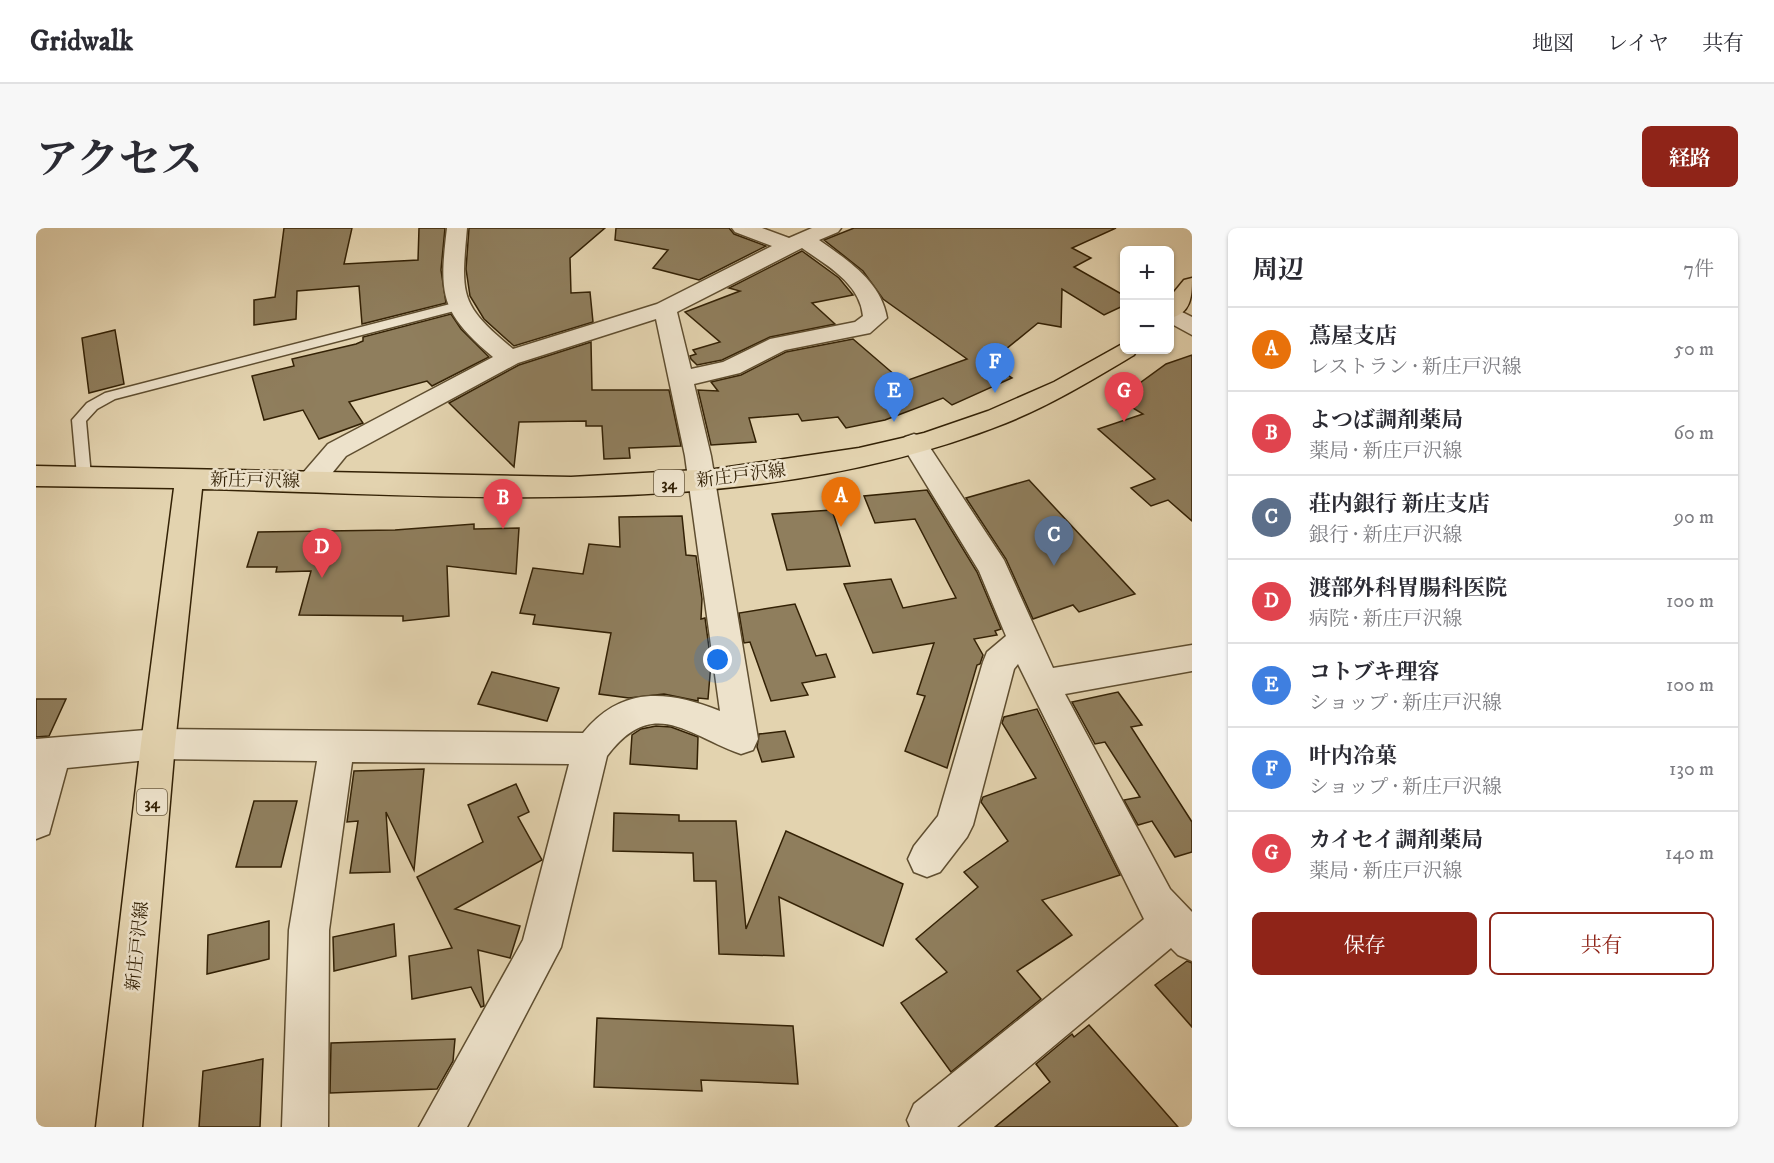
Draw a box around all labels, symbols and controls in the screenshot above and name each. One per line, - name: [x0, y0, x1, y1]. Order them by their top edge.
- text: Gridwalk: [30, 24, 133, 59]
- text: 地図: [1532, 31, 1574, 57]
- text: レイヤ: [1607, 31, 1669, 57]
- text: 共有: [1702, 31, 1744, 57]
- button: 経路: [1642, 126, 1738, 187]
- text: アクセス: [36, 135, 203, 187]
- map controls: [1120, 246, 1174, 354]
- button: +: [1120, 246, 1174, 300]
- text: 周辺: [1252, 254, 1304, 287]
- text: 7件: [1683, 257, 1714, 282]
- button: −: [1120, 300, 1174, 354]
- text: 蔦屋支店: [1309, 323, 1397, 350]
- text: A: [1265, 337, 1278, 362]
- text: 50 m: [1674, 337, 1714, 362]
- pin: F: [976, 344, 1014, 393]
- text: レストラン · 新庄戸沢線: [1309, 355, 1522, 380]
- pin: E: [874, 372, 914, 422]
- pin: G: [1104, 372, 1144, 422]
- text: よつば調剤薬局: [1309, 407, 1463, 434]
- text: B: [1265, 421, 1278, 446]
- text: 60 m: [1674, 421, 1714, 446]
- text: 薬局 · 新庄戸沢線: [1309, 439, 1462, 464]
- street label: 新庄戸沢線: [695, 460, 787, 492]
- street label: 新庄戸沢線: [210, 469, 300, 493]
- road number: 34: [654, 470, 684, 496]
- pin: A: [822, 478, 860, 527]
- pin: B: [484, 480, 522, 529]
- text: 荘内銀行 新庄支店: [1309, 491, 1490, 518]
- text: C: [1265, 505, 1278, 530]
- text: 90 m: [1674, 505, 1714, 530]
- pin: C: [1034, 516, 1074, 566]
- text: 銀行 · 新庄戸沢線: [1309, 523, 1462, 548]
- pin: D: [302, 528, 342, 578]
- text: 渡部外科胃腸科医院: [1309, 575, 1507, 602]
- text: D: [1264, 589, 1279, 614]
- text: 100 m: [1666, 589, 1714, 614]
- text: 病院 · 新庄戸沢線: [1309, 607, 1462, 632]
- your location: [703, 645, 732, 674]
- text: コトブキ理容: [1309, 659, 1439, 686]
- text: E: [1264, 673, 1279, 698]
- text: 100 m: [1666, 673, 1714, 698]
- text: ショップ · 新庄戸沢線: [1309, 691, 1502, 716]
- text: 叶内冷菓: [1309, 743, 1397, 770]
- text: F: [1265, 757, 1278, 782]
- text: 130 m: [1669, 757, 1714, 782]
- text: ショップ · 新庄戸沢線: [1309, 775, 1502, 800]
- road number: 34: [137, 789, 167, 815]
- text: カイセイ調剤薬局: [1309, 827, 1483, 854]
- text: G: [1265, 841, 1278, 866]
- text: 140 m: [1665, 841, 1714, 866]
- text: 薬局 · 新庄戸沢線: [1309, 859, 1462, 884]
- street label: 新庄戸沢線: [122, 900, 154, 992]
- button: 保存: [1252, 912, 1477, 975]
- button: 共有: [1489, 912, 1714, 975]

